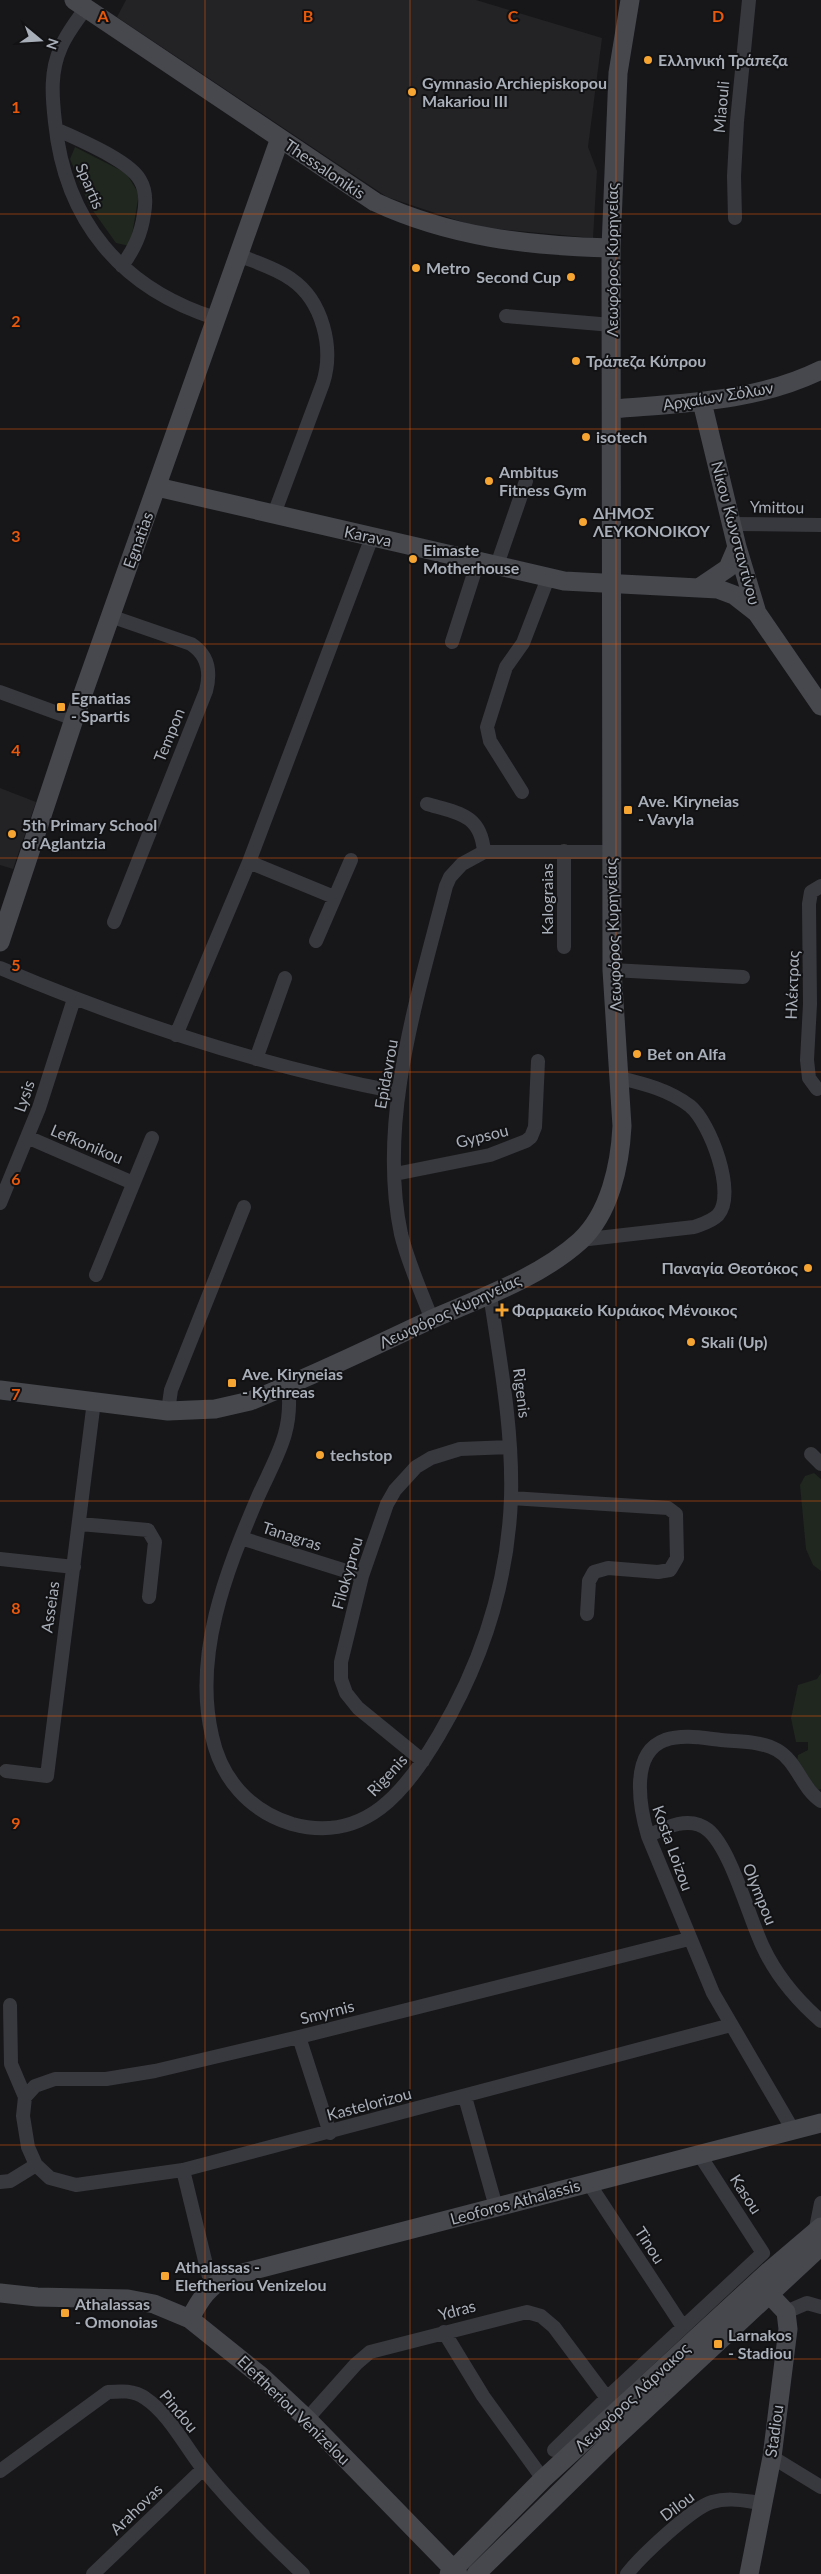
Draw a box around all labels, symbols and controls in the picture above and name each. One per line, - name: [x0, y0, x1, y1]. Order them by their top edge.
- text: A: [96, 6, 109, 25]
- text: B: [303, 6, 313, 25]
- text: C: [508, 6, 519, 25]
- text: D: [712, 6, 724, 25]
- north arrow: [15, 15, 65, 65]
- text: N: [43, 36, 63, 52]
- place label: Ελληνική Τράπεζα: [658, 50, 788, 69]
- marker: Ελληνική Τράπεζα: [642, 54, 654, 66]
- place label: Gymnasio Archiepiskopou Makariou III: [422, 73, 607, 110]
- street label: Miaouli: [709, 80, 732, 134]
- marker: Gymnasio Archiepiskopou Makariou III: [406, 86, 418, 98]
- text: 1: [11, 97, 21, 116]
- street label: Thessalonikis: [281, 135, 369, 203]
- street label: Spartis: [72, 160, 109, 212]
- street label: Λεωφόρος Κυρηνείας: [602, 182, 621, 337]
- place label: Metro: [426, 258, 470, 277]
- marker: Metro: [410, 262, 422, 274]
- place label: Second Cup: [476, 267, 561, 286]
- marker: Second Cup: [565, 271, 577, 283]
- text: 2: [11, 311, 21, 330]
- place label: Τράπεζα Κύπρου: [586, 351, 706, 370]
- marker: Τράπεζα Κύπρου: [570, 355, 582, 367]
- street label: Αρχαίων Σόλων: [661, 377, 775, 414]
- place label: isotech: [596, 427, 647, 446]
- marker: isotech: [580, 431, 592, 443]
- street label: Νίκου Κωνσταντίνου: [708, 459, 765, 607]
- place label: Ambitus Fitness Gym: [498, 462, 587, 499]
- marker: Ambitus Fitness Gym: [483, 475, 495, 487]
- street label: Ymittou: [750, 497, 804, 516]
- place label: ΔΗΜΟΣ ΛΕΥΚΟΝΟΙΚΟΥ: [592, 503, 711, 540]
- street label: Egnatias: [119, 509, 157, 571]
- marker: ΔΗΜΟΣ ΛΕΥΚΟΝΟΙΚΟΥ: [577, 516, 589, 528]
- street label: Karava: [343, 521, 394, 550]
- text: 3: [11, 526, 21, 545]
- place label: Eimaste Motherhouse: [423, 540, 520, 577]
- marker: Eimaste Motherhouse: [407, 553, 419, 565]
- place label: Egnatias - Spartis: [71, 688, 131, 725]
- marker: Egnatias - Spartis: [55, 701, 67, 713]
- street label: Tempon: [149, 705, 188, 764]
- text: 4: [11, 740, 21, 759]
- place label: Ave. Kiryneias - Vavyla: [637, 791, 739, 828]
- marker: Ave. Kiryneias - Vavyla: [622, 804, 634, 816]
- place label: 5th Primary School of Aglantzia: [22, 815, 157, 852]
- marker: 5th Primary School of Aglantzia: [6, 828, 18, 840]
- street label: Λεωφόρος Κυρηνείας: [600, 857, 625, 1012]
- street label: Kalograias: [537, 863, 556, 935]
- street label: Ηλέκτρας: [781, 950, 802, 1020]
- text: 5: [11, 955, 21, 974]
- street label: Epidavrou: [370, 1038, 401, 1110]
- place label: Bet on Alfa: [647, 1044, 726, 1063]
- marker: Bet on Alfa: [631, 1048, 643, 1060]
- street label: Lysis: [9, 1077, 38, 1114]
- street label: Lefkonikou: [48, 1120, 126, 1167]
- street label: Gypsou: [454, 1120, 510, 1151]
- text: 6: [11, 1169, 21, 1188]
- place label: Παναγία Θεοτόκος: [661, 1258, 798, 1277]
- marker: Παναγία Θεοτόκος: [802, 1262, 814, 1274]
- street label: Λεωφόρος Κυρηνείας: [376, 1269, 524, 1352]
- place label: Φαρμακείο Κυριάκος Μένοικος: [512, 1300, 738, 1319]
- marker: Φαρμακείο Κυριάκος Μένοικος: [496, 1304, 508, 1316]
- place label: Skali (Up): [701, 1332, 767, 1351]
- marker: Skali (Up): [685, 1336, 697, 1348]
- place label: Ave. Kiryneias - Kythreas: [241, 1364, 343, 1401]
- street label: Rigenis: [510, 1367, 535, 1419]
- marker: Ave. Kiryneias - Kythreas: [226, 1377, 238, 1389]
- text: 7: [11, 1384, 21, 1403]
- place label: techstop: [330, 1445, 392, 1464]
- marker: techstop: [314, 1449, 326, 1461]
- street label: Tanagras: [260, 1517, 324, 1554]
- street label: Filokyprou: [327, 1534, 366, 1611]
- street label: Asseias: [36, 1580, 63, 1634]
- text: 8: [11, 1598, 21, 1617]
- street label: Rigenis: [363, 1750, 411, 1799]
- street label: Kosta Loizou: [649, 1803, 698, 1893]
- text: 9: [11, 1813, 21, 1832]
- street label: Olympou: [740, 1860, 781, 1927]
- street label: Smyrnis: [298, 1996, 356, 2027]
- street label: Kastelorizou: [324, 2083, 413, 2124]
- street label: Kasou: [727, 2170, 766, 2217]
- street label: Leoforos Athalassis: [448, 2175, 582, 2228]
- street label: Tinou: [632, 2223, 669, 2267]
- place label: Athalassas - Eleftheriou Venizelou: [174, 2257, 326, 2294]
- marker: Athalassas - Eleftheriou Venizelou: [159, 2270, 171, 2282]
- place label: Athalassas - Omonoias: [74, 2294, 158, 2331]
- street label: Ydras: [436, 2295, 478, 2324]
- marker: Athalassas - Omonoias: [59, 2307, 71, 2319]
- place label: Larnakos - Stadiou: [728, 2325, 792, 2362]
- street label: Λεωφόρος Λάρνακος: [570, 2338, 694, 2455]
- marker: Larnakos - Stadiou: [712, 2338, 724, 2350]
- street label: Eleftheriou Venizelou: [234, 2351, 355, 2468]
- street label: Pindou: [156, 2386, 202, 2436]
- street label: Stadiou: [760, 2403, 787, 2458]
- street label: Arahovas: [106, 2479, 166, 2538]
- street label: Dilou: [656, 2487, 697, 2525]

